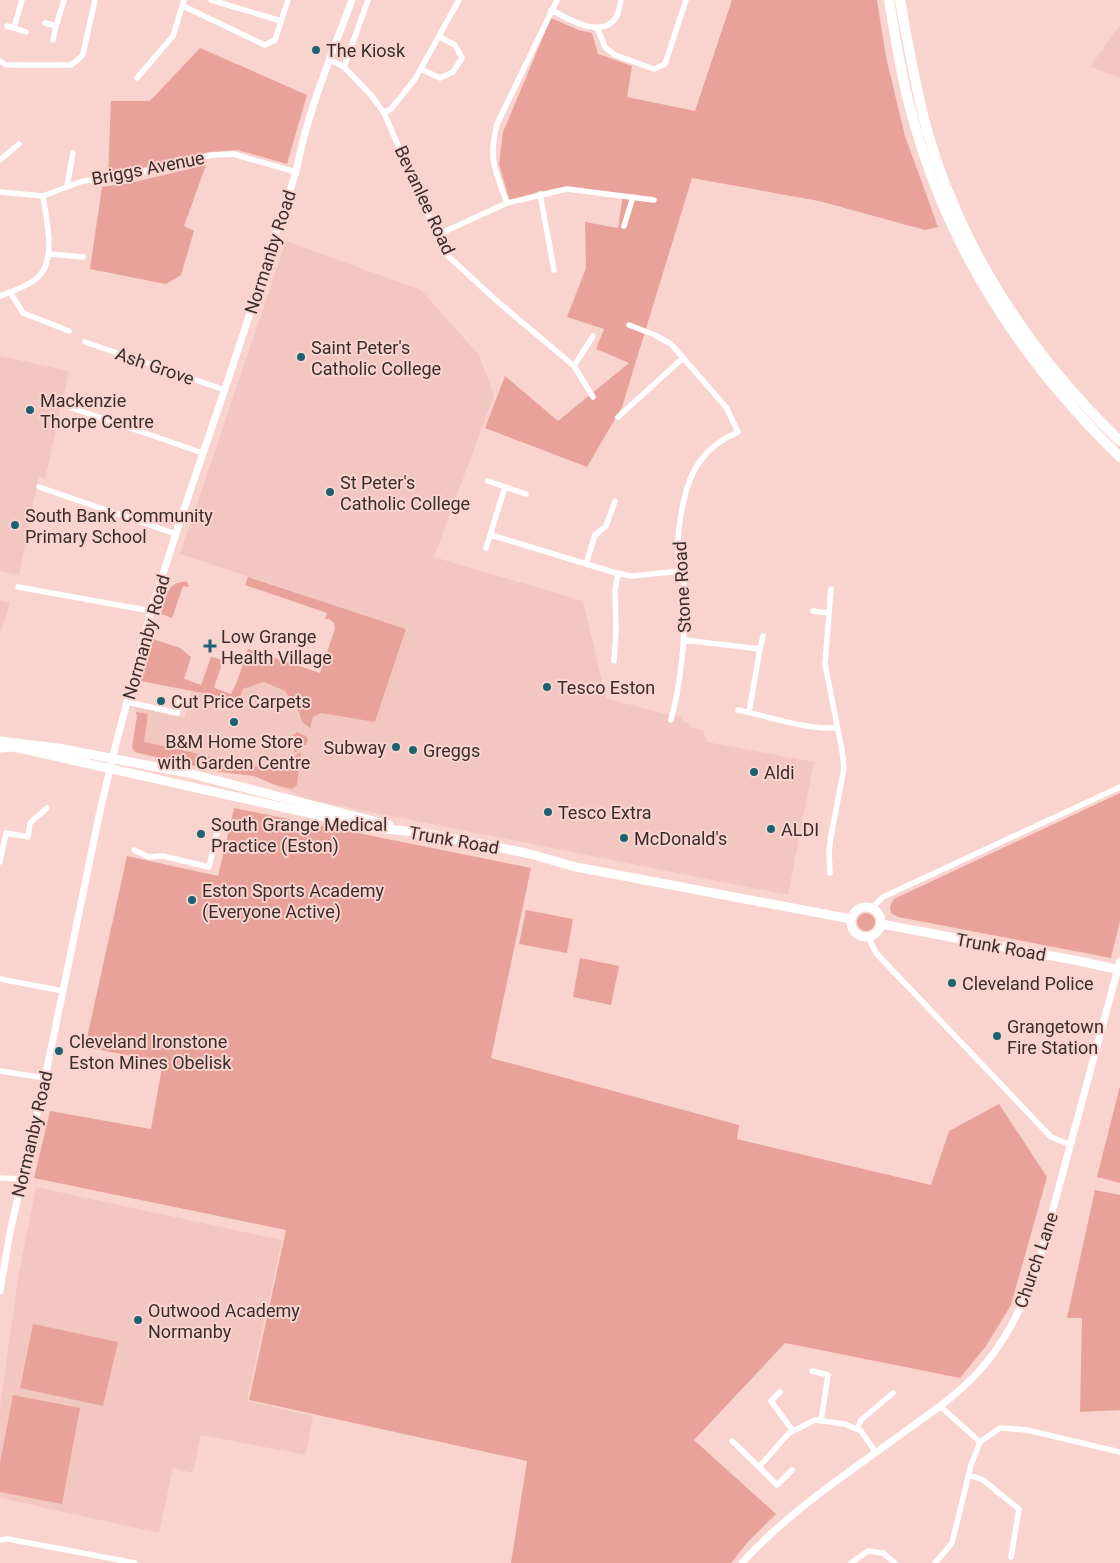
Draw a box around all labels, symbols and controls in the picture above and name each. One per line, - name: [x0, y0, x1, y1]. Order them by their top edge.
- place label: The Kiosk: [326, 40, 406, 61]
- marker: The Kiosk: [310, 44, 322, 56]
- street label: Bevanlee Road: [391, 142, 459, 258]
- street label: Briggs Avenue: [90, 147, 206, 189]
- street label: Normanby Road: [240, 187, 300, 317]
- place label: Saint Peter's Catholic College: [311, 337, 441, 379]
- street label: Ash Grove: [113, 343, 197, 389]
- marker: Saint Peter's Catholic College: [295, 351, 307, 363]
- place label: Mackenzie Thorpe Centre: [40, 390, 154, 432]
- marker: Mackenzie Thorpe Centre: [24, 404, 36, 416]
- place label: St Peter's Catholic College: [340, 472, 470, 514]
- marker: St Peter's Catholic College: [324, 486, 336, 498]
- place label: South Bank Community Primary School: [25, 505, 213, 547]
- marker: South Bank Community Primary School: [9, 519, 21, 531]
- street label: Stone Road: [669, 541, 695, 633]
- street label: Normanby Road: [118, 572, 174, 702]
- place label: Low Grange Health Village: [221, 626, 332, 668]
- marker: Low Grange Health Village: [203, 639, 217, 653]
- place label: Tesco Eston: [557, 677, 655, 698]
- marker: Tesco Eston: [541, 681, 553, 693]
- place label: Cut Price Carpets: [171, 691, 311, 712]
- marker: Cut Price Carpets: [155, 695, 167, 707]
- marker: B&M Home Store with Garden Centre: [228, 716, 240, 728]
- place label: B&M Home Store with Garden Centre: [158, 731, 310, 773]
- place label: Subway: [324, 737, 386, 758]
- place label: Greggs: [423, 740, 480, 761]
- marker: Subway: [390, 741, 402, 753]
- marker: Greggs: [407, 744, 419, 756]
- place label: Aldi: [764, 762, 795, 783]
- marker: Aldi: [748, 766, 760, 778]
- place label: Tesco Extra: [558, 802, 651, 823]
- marker: Tesco Extra: [542, 806, 554, 818]
- place label: South Grange Medical Practice (Eston): [211, 814, 387, 857]
- place label: ALDI: [781, 819, 819, 840]
- street label: Trunk Road: [407, 822, 501, 858]
- marker: ALDI: [765, 823, 777, 835]
- marker: South Grange Medical Practice (Eston): [195, 828, 207, 840]
- place label: McDonald's: [634, 828, 727, 849]
- marker: McDonald's: [618, 832, 630, 844]
- place label: Eston Sports Academy (Everyone Active): [202, 880, 385, 923]
- marker: Eston Sports Academy (Everyone Active): [186, 894, 198, 906]
- street label: Trunk Road: [954, 929, 1048, 965]
- place label: Cleveland Police: [962, 973, 1094, 994]
- marker: Cleveland Police: [946, 977, 958, 989]
- place label: Grangetown Fire Station: [1007, 1016, 1104, 1058]
- marker: Grangetown Fire Station: [991, 1030, 1003, 1042]
- place label: Cleveland Ironstone Eston Mines Obelisk: [69, 1031, 232, 1073]
- marker: Cleveland Ironstone Eston Mines Obelisk: [53, 1045, 65, 1057]
- street label: Normanby Road: [7, 1069, 57, 1199]
- street label: Church Lane: [1010, 1209, 1062, 1311]
- place label: Outwood Academy Normanby: [148, 1300, 300, 1342]
- marker: Outwood Academy Normanby: [132, 1314, 144, 1326]

